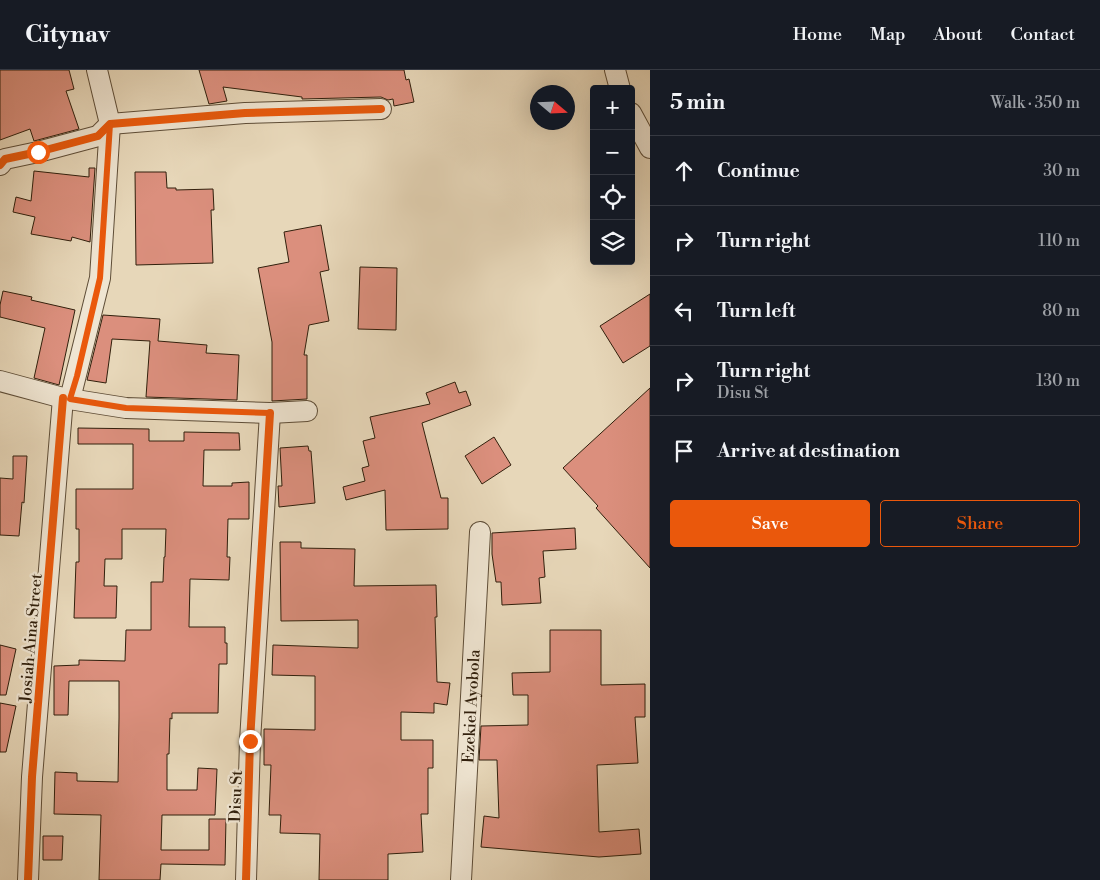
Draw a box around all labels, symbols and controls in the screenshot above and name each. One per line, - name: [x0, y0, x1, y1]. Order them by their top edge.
- text: Citynav: [25, 20, 110, 50]
- text: Home: [793, 23, 842, 46]
- text: Map: [870, 23, 906, 46]
- text: About: [934, 23, 983, 46]
- text: Contact: [1011, 23, 1075, 46]
- north arrow: [530, 85, 575, 130]
- map controls: [590, 85, 635, 265]
- button: +: [590, 85, 635, 130]
- text: 5 min: [670, 90, 725, 116]
- text: Walk · 350 m: [991, 93, 1080, 113]
- button: −: [590, 130, 635, 175]
- route start: [27, 141, 50, 164]
- icon: ahead: [670, 157, 698, 185]
- text: Continue: [717, 159, 800, 183]
- text: 30 m: [1043, 161, 1080, 181]
- button: locate: [590, 175, 635, 220]
- button: layers: [590, 220, 635, 265]
- icon: right: [670, 227, 698, 255]
- text: Turn right: [717, 229, 810, 253]
- text: 110 m: [1038, 231, 1080, 251]
- icon: left: [670, 297, 698, 325]
- text: Turn left: [717, 299, 796, 323]
- text: 80 m: [1042, 301, 1080, 321]
- text: Turn right: [717, 359, 810, 383]
- icon: right: [670, 367, 698, 395]
- text: 130 m: [1036, 371, 1080, 391]
- text: Disu St: [717, 383, 769, 403]
- icon: arrive: [670, 437, 698, 465]
- text: Arrive at destination: [717, 439, 900, 463]
- button: Save: [670, 500, 870, 547]
- button: Share: [880, 500, 1080, 547]
- street label: Josiah Aina Street: [15, 572, 47, 705]
- street label: Ezekiel Ayobola: [458, 648, 485, 764]
- route end: [239, 730, 262, 753]
- street label: Disu St: [225, 769, 247, 822]

